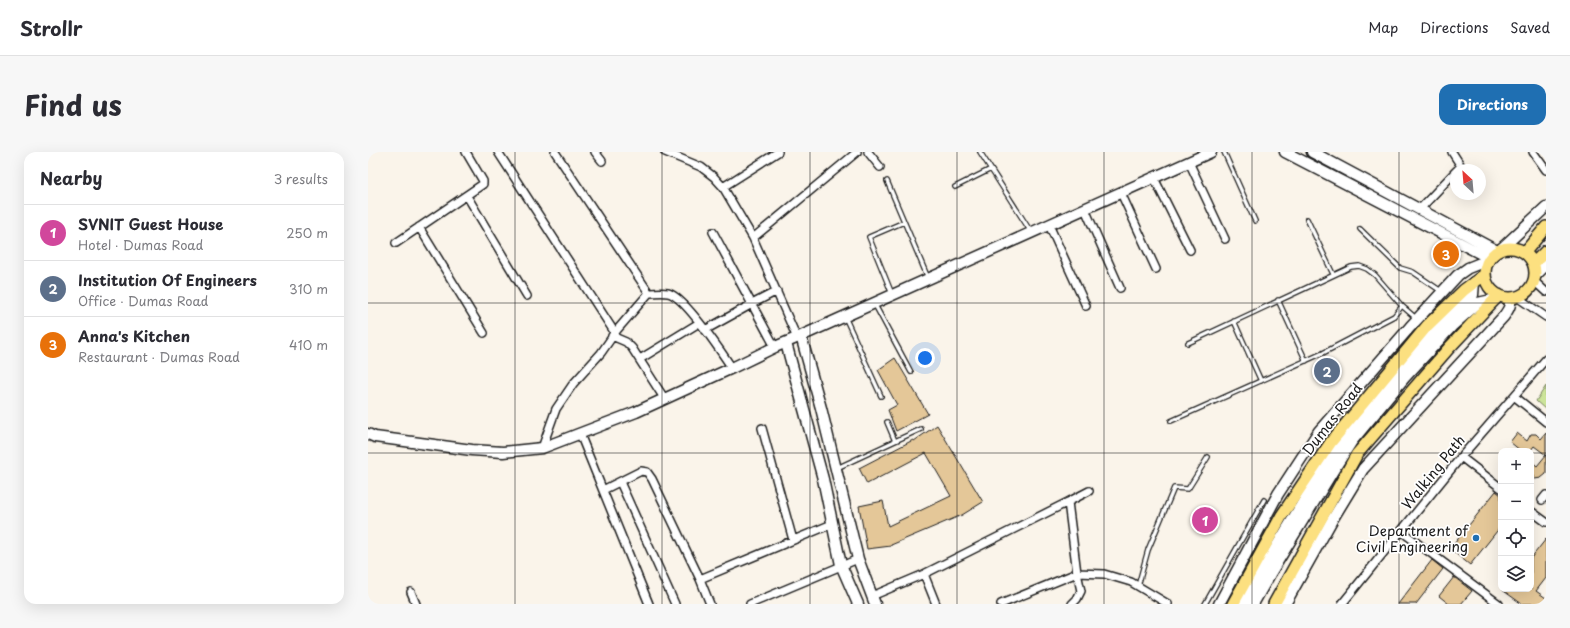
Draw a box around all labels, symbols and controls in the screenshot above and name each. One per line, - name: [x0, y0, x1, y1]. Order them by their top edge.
- text: Strollr: [20, 14, 83, 42]
- text: Map: [1368, 17, 1398, 38]
- text: Directions: [1420, 17, 1488, 38]
- text: Saved: [1510, 17, 1550, 38]
- text: Find us: [24, 83, 122, 126]
- button: Directions: [1439, 84, 1546, 125]
- north arrow: [1450, 164, 1486, 200]
- text: Nearby: [40, 165, 102, 191]
- text: 3 results: [274, 169, 328, 188]
- text: SVNIT Guest House: [78, 212, 223, 235]
- text: 1: [50, 223, 56, 242]
- text: 250 m: [286, 223, 328, 242]
- text: Hotel · Dumas Road: [78, 235, 203, 254]
- pin: 3: [1433, 239, 1459, 269]
- text: Institution Of Engineers: [78, 268, 257, 291]
- text: 2: [48, 279, 58, 298]
- text: 310 m: [289, 279, 328, 298]
- text: Office · Dumas Road: [78, 291, 209, 310]
- text: Anna's Kitchen: [78, 324, 190, 347]
- text: 3: [49, 335, 57, 354]
- text: 410 m: [289, 335, 328, 354]
- text: Restaurant · Dumas Road: [78, 347, 240, 366]
- your location: [915, 348, 935, 368]
- pin: 2: [1314, 356, 1340, 386]
- street label: Dumas Road: [1297, 378, 1367, 460]
- street label: Walking Path: [1396, 430, 1470, 514]
- map controls: [1498, 448, 1534, 592]
- button: +: [1498, 448, 1534, 484]
- button: −: [1498, 484, 1534, 520]
- pin: 1: [1192, 505, 1218, 535]
- place label: Department of Civil Engineering: [1356, 520, 1469, 557]
- button: locate: [1498, 520, 1534, 556]
- marker: Department of Civil Engineering: [1471, 533, 1481, 543]
- button: layers: [1498, 556, 1534, 592]

